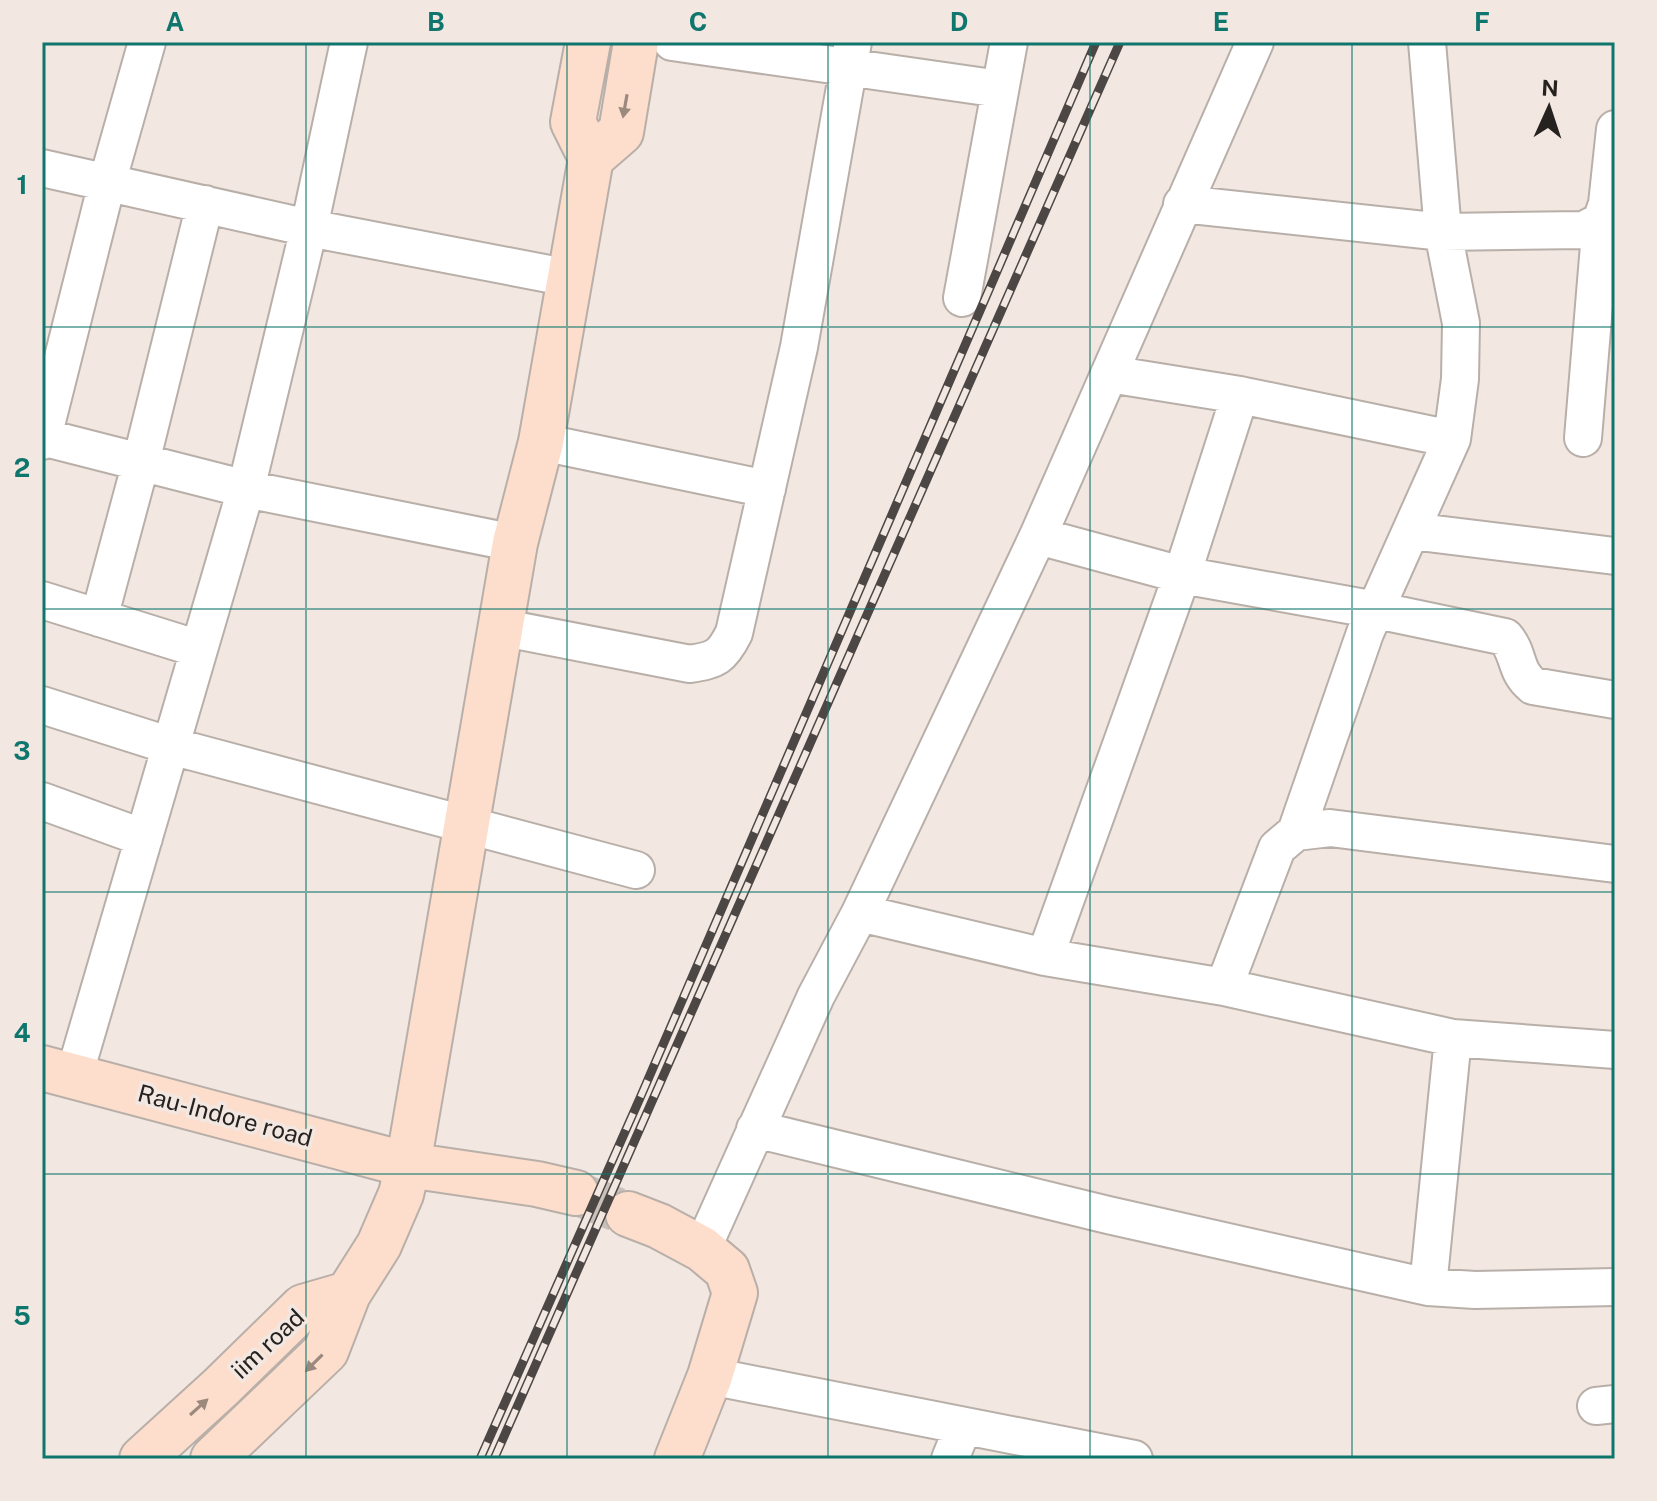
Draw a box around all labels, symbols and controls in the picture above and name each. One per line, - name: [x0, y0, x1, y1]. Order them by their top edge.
- text: A: [166, 6, 185, 37]
- text: B: [427, 6, 445, 37]
- text: C: [689, 6, 707, 37]
- text: D: [950, 6, 968, 37]
- text: E: [1213, 6, 1229, 37]
- text: F: [1474, 6, 1490, 37]
- north arrow: [1509, 68, 1589, 148]
- text: N: [1541, 75, 1559, 101]
- one-way arrow: [618, 94, 631, 119]
- text: 1: [16, 169, 28, 200]
- text: 2: [14, 452, 30, 483]
- text: 3: [13, 735, 31, 766]
- text: 4: [13, 1017, 31, 1048]
- street label: Rau-Indore road: [135, 1078, 316, 1152]
- text: 5: [13, 1300, 31, 1331]
- street label: iim road: [225, 1303, 309, 1384]
- one-way arrow: [305, 1353, 324, 1372]
- one-way arrow: [190, 1398, 209, 1416]

